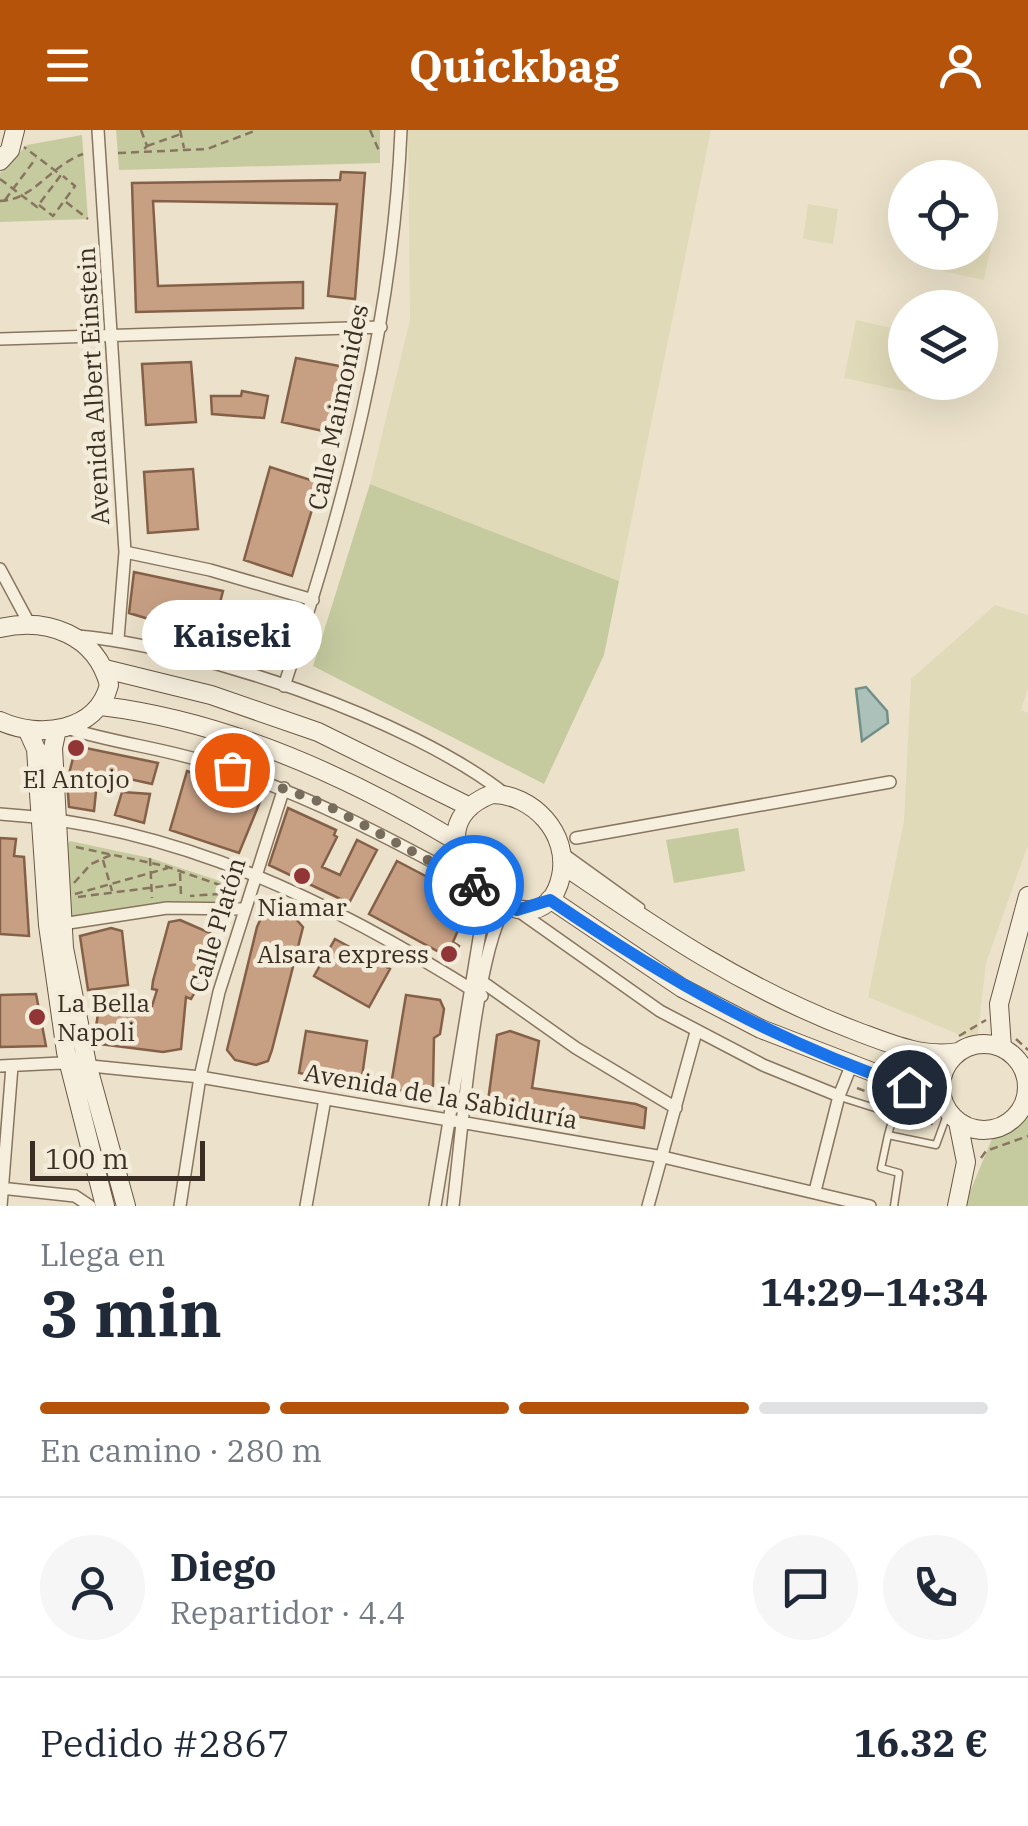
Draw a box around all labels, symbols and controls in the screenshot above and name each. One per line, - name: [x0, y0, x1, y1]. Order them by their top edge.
- text: Quickbag: [409, 36, 619, 94]
- icon: menu: [40, 38, 95, 93]
- icon: person: [933, 38, 988, 93]
- map controls: [888, 160, 998, 400]
- button: locate: [888, 160, 998, 270]
- street label: Avenida Albert Einstein: [69, 246, 116, 526]
- button: layers: [888, 290, 998, 400]
- street label: Calle Maimonides: [300, 301, 375, 513]
- callout: Kaiseki: [142, 600, 322, 670]
- text: Kaiseki: [173, 614, 291, 656]
- pin: [190, 728, 275, 813]
- marker: El Antojo: [65, 737, 87, 759]
- icon: bag: [205, 743, 260, 798]
- place label: El Antojo: [22, 762, 130, 795]
- courier: [424, 835, 524, 935]
- street label: Calle Platón: [180, 853, 253, 996]
- icon: bike: [447, 858, 502, 913]
- marker: Niamar: [291, 865, 313, 887]
- place label: Niamar: [257, 890, 347, 923]
- place label: Alsara express: [257, 937, 429, 970]
- marker: Alsara express: [438, 943, 460, 965]
- place label: La Bella Napoli: [57, 986, 150, 1048]
- marker: La Bella Napoli: [26, 1006, 48, 1028]
- pin: [867, 1045, 952, 1130]
- street label: Avenida de la Sabiduría: [302, 1055, 580, 1136]
- icon: home: [882, 1060, 937, 1115]
- scale bar: [30, 1136, 205, 1180]
- text: 100 m: [45, 1140, 129, 1177]
- text: Llega en: [40, 1233, 166, 1275]
- text: 14:29–14:34: [760, 1267, 988, 1316]
- text: 3 min: [40, 1270, 222, 1355]
- text: En camino · 280 m: [40, 1429, 322, 1471]
- button: person: [40, 1535, 145, 1640]
- button: chat: [753, 1535, 858, 1640]
- button: phone: [883, 1535, 988, 1640]
- text: Diego: [170, 1542, 276, 1591]
- text: Repartidor · 4.4: [170, 1591, 405, 1633]
- text: Pedido #2867: [40, 1718, 290, 1767]
- text: 16.32 €: [854, 1718, 988, 1767]

